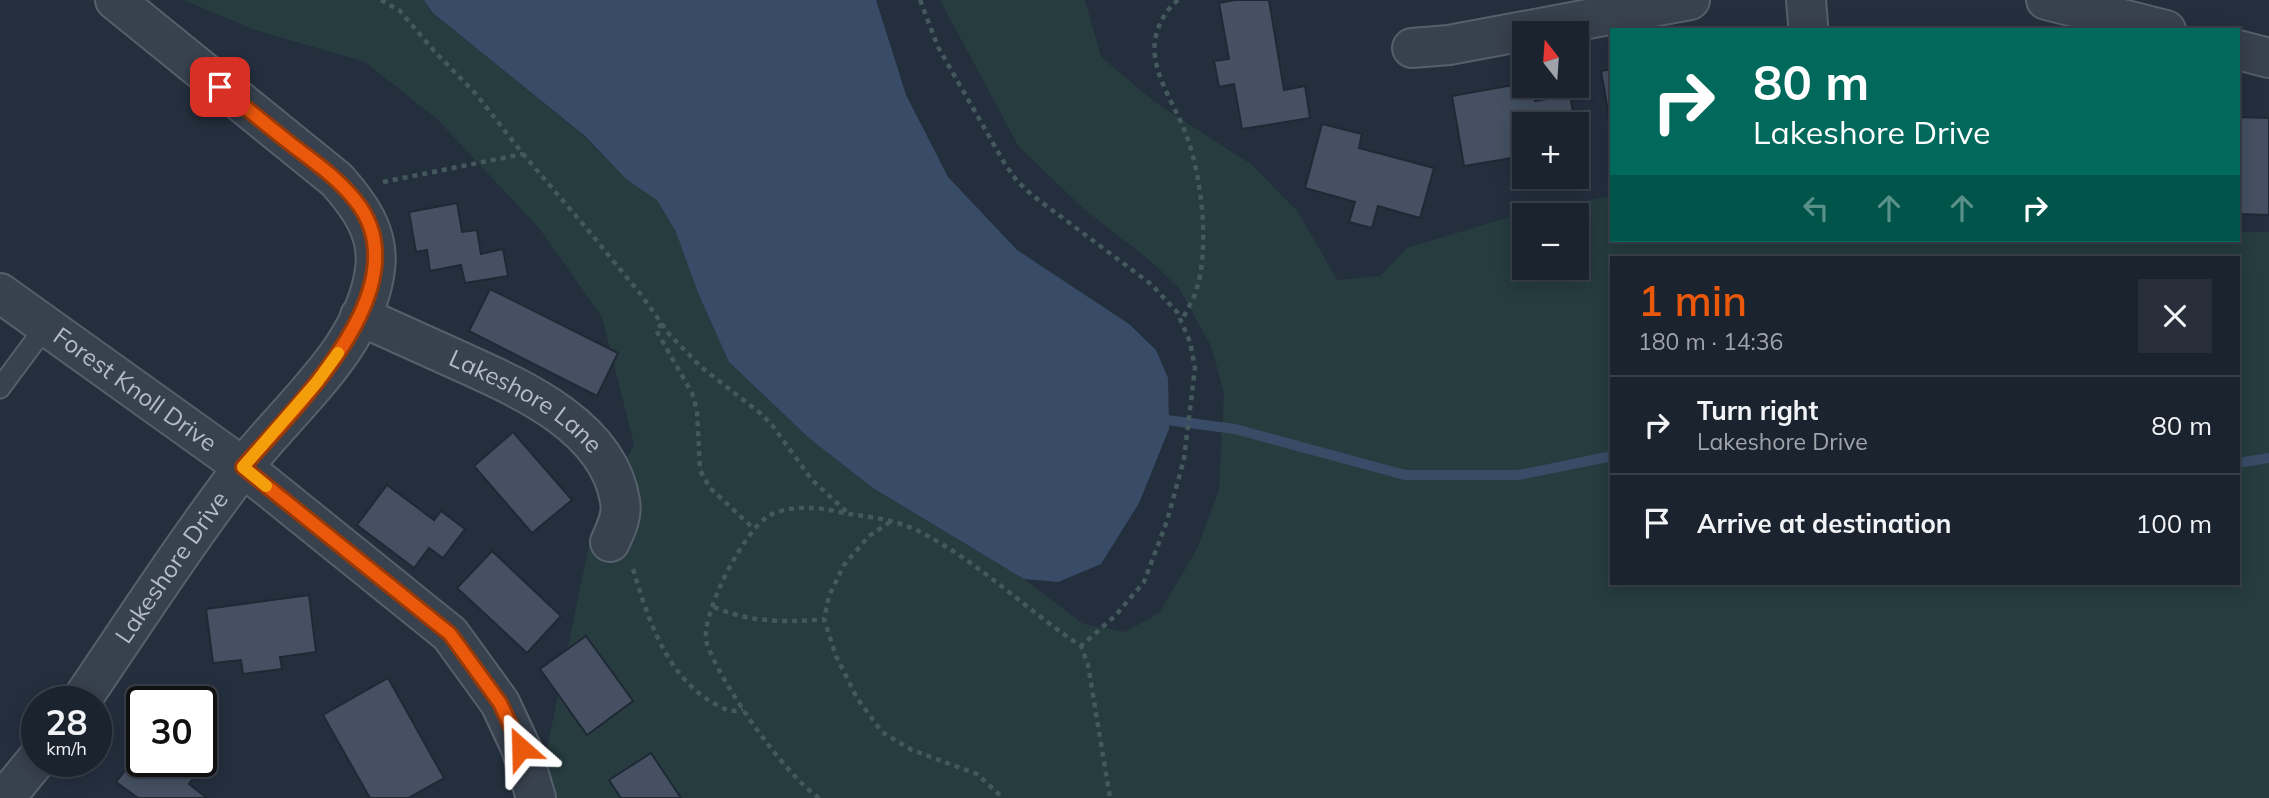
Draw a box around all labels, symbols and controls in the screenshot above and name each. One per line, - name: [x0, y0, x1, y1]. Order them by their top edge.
- north arrow: [1512, 21, 1589, 98]
- map controls: [1512, 21, 1589, 280]
- text: 80 m: [1753, 51, 1869, 112]
- icon: right: [1638, 56, 1729, 147]
- pin: [190, 57, 250, 117]
- icon: arrive: [201, 68, 239, 106]
- button: +: [1512, 112, 1589, 189]
- text: Lakeshore Drive: [1753, 112, 1991, 152]
- icon: left: [1797, 189, 1835, 227]
- icon: ahead: [1870, 189, 1908, 227]
- icon: ahead: [1943, 189, 1981, 227]
- icon: right: [2016, 189, 2054, 227]
- button: −: [1512, 203, 1589, 280]
- text: 1 min: [1638, 274, 1747, 327]
- button: close: [2138, 279, 2212, 353]
- street label: Forest Knoll Drive: [48, 320, 223, 457]
- text: 180 m · 14:36: [1638, 327, 1783, 356]
- street label: Lakeshore Lane: [445, 342, 609, 459]
- text: Turn right: [1697, 394, 1818, 427]
- icon: right: [1638, 406, 1676, 444]
- text: 80 m: [2151, 409, 2212, 442]
- text: Lakeshore Drive: [1697, 427, 1868, 456]
- street label: Lakeshore Drive: [108, 485, 234, 649]
- icon: arrive: [1638, 504, 1676, 542]
- text: Arrive at destination: [1697, 507, 1952, 540]
- text: 100 m: [2136, 507, 2212, 540]
- speed limit sign: 30: [126, 686, 217, 777]
- text: 28: [45, 700, 88, 744]
- position arrow: [484, 711, 558, 785]
- text: km/h: [46, 737, 87, 760]

